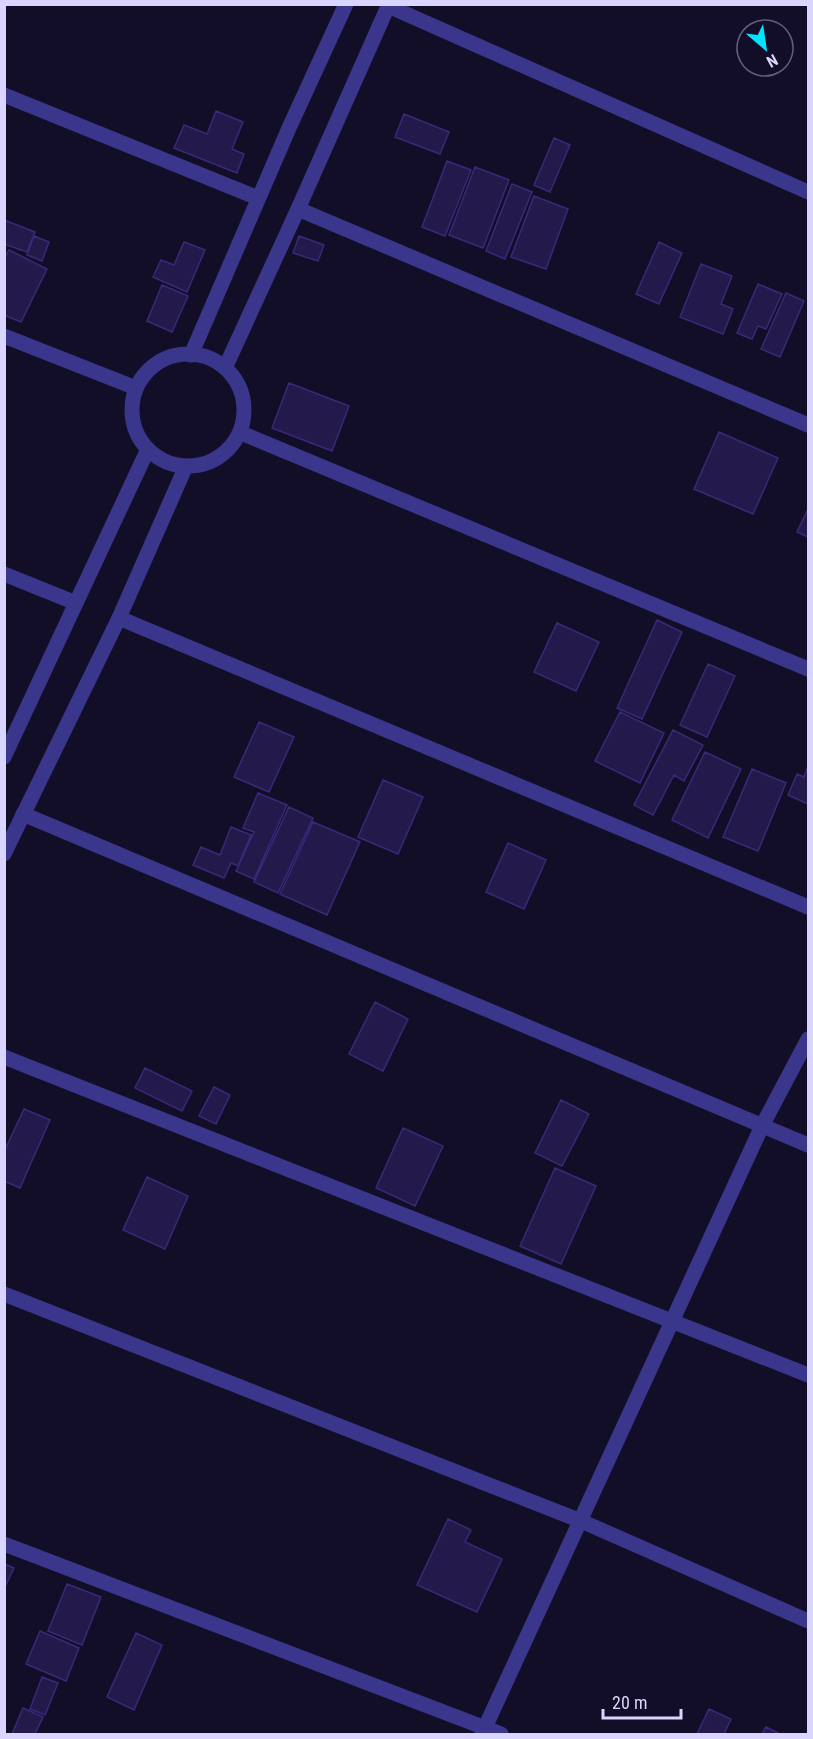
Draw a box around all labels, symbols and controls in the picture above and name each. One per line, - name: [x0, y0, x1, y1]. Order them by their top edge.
- north arrow: [735, 18, 795, 78]
- text: N: [763, 50, 781, 71]
- scale bar: [603, 1682, 681, 1720]
- text: 20 m: [612, 1692, 647, 1713]

